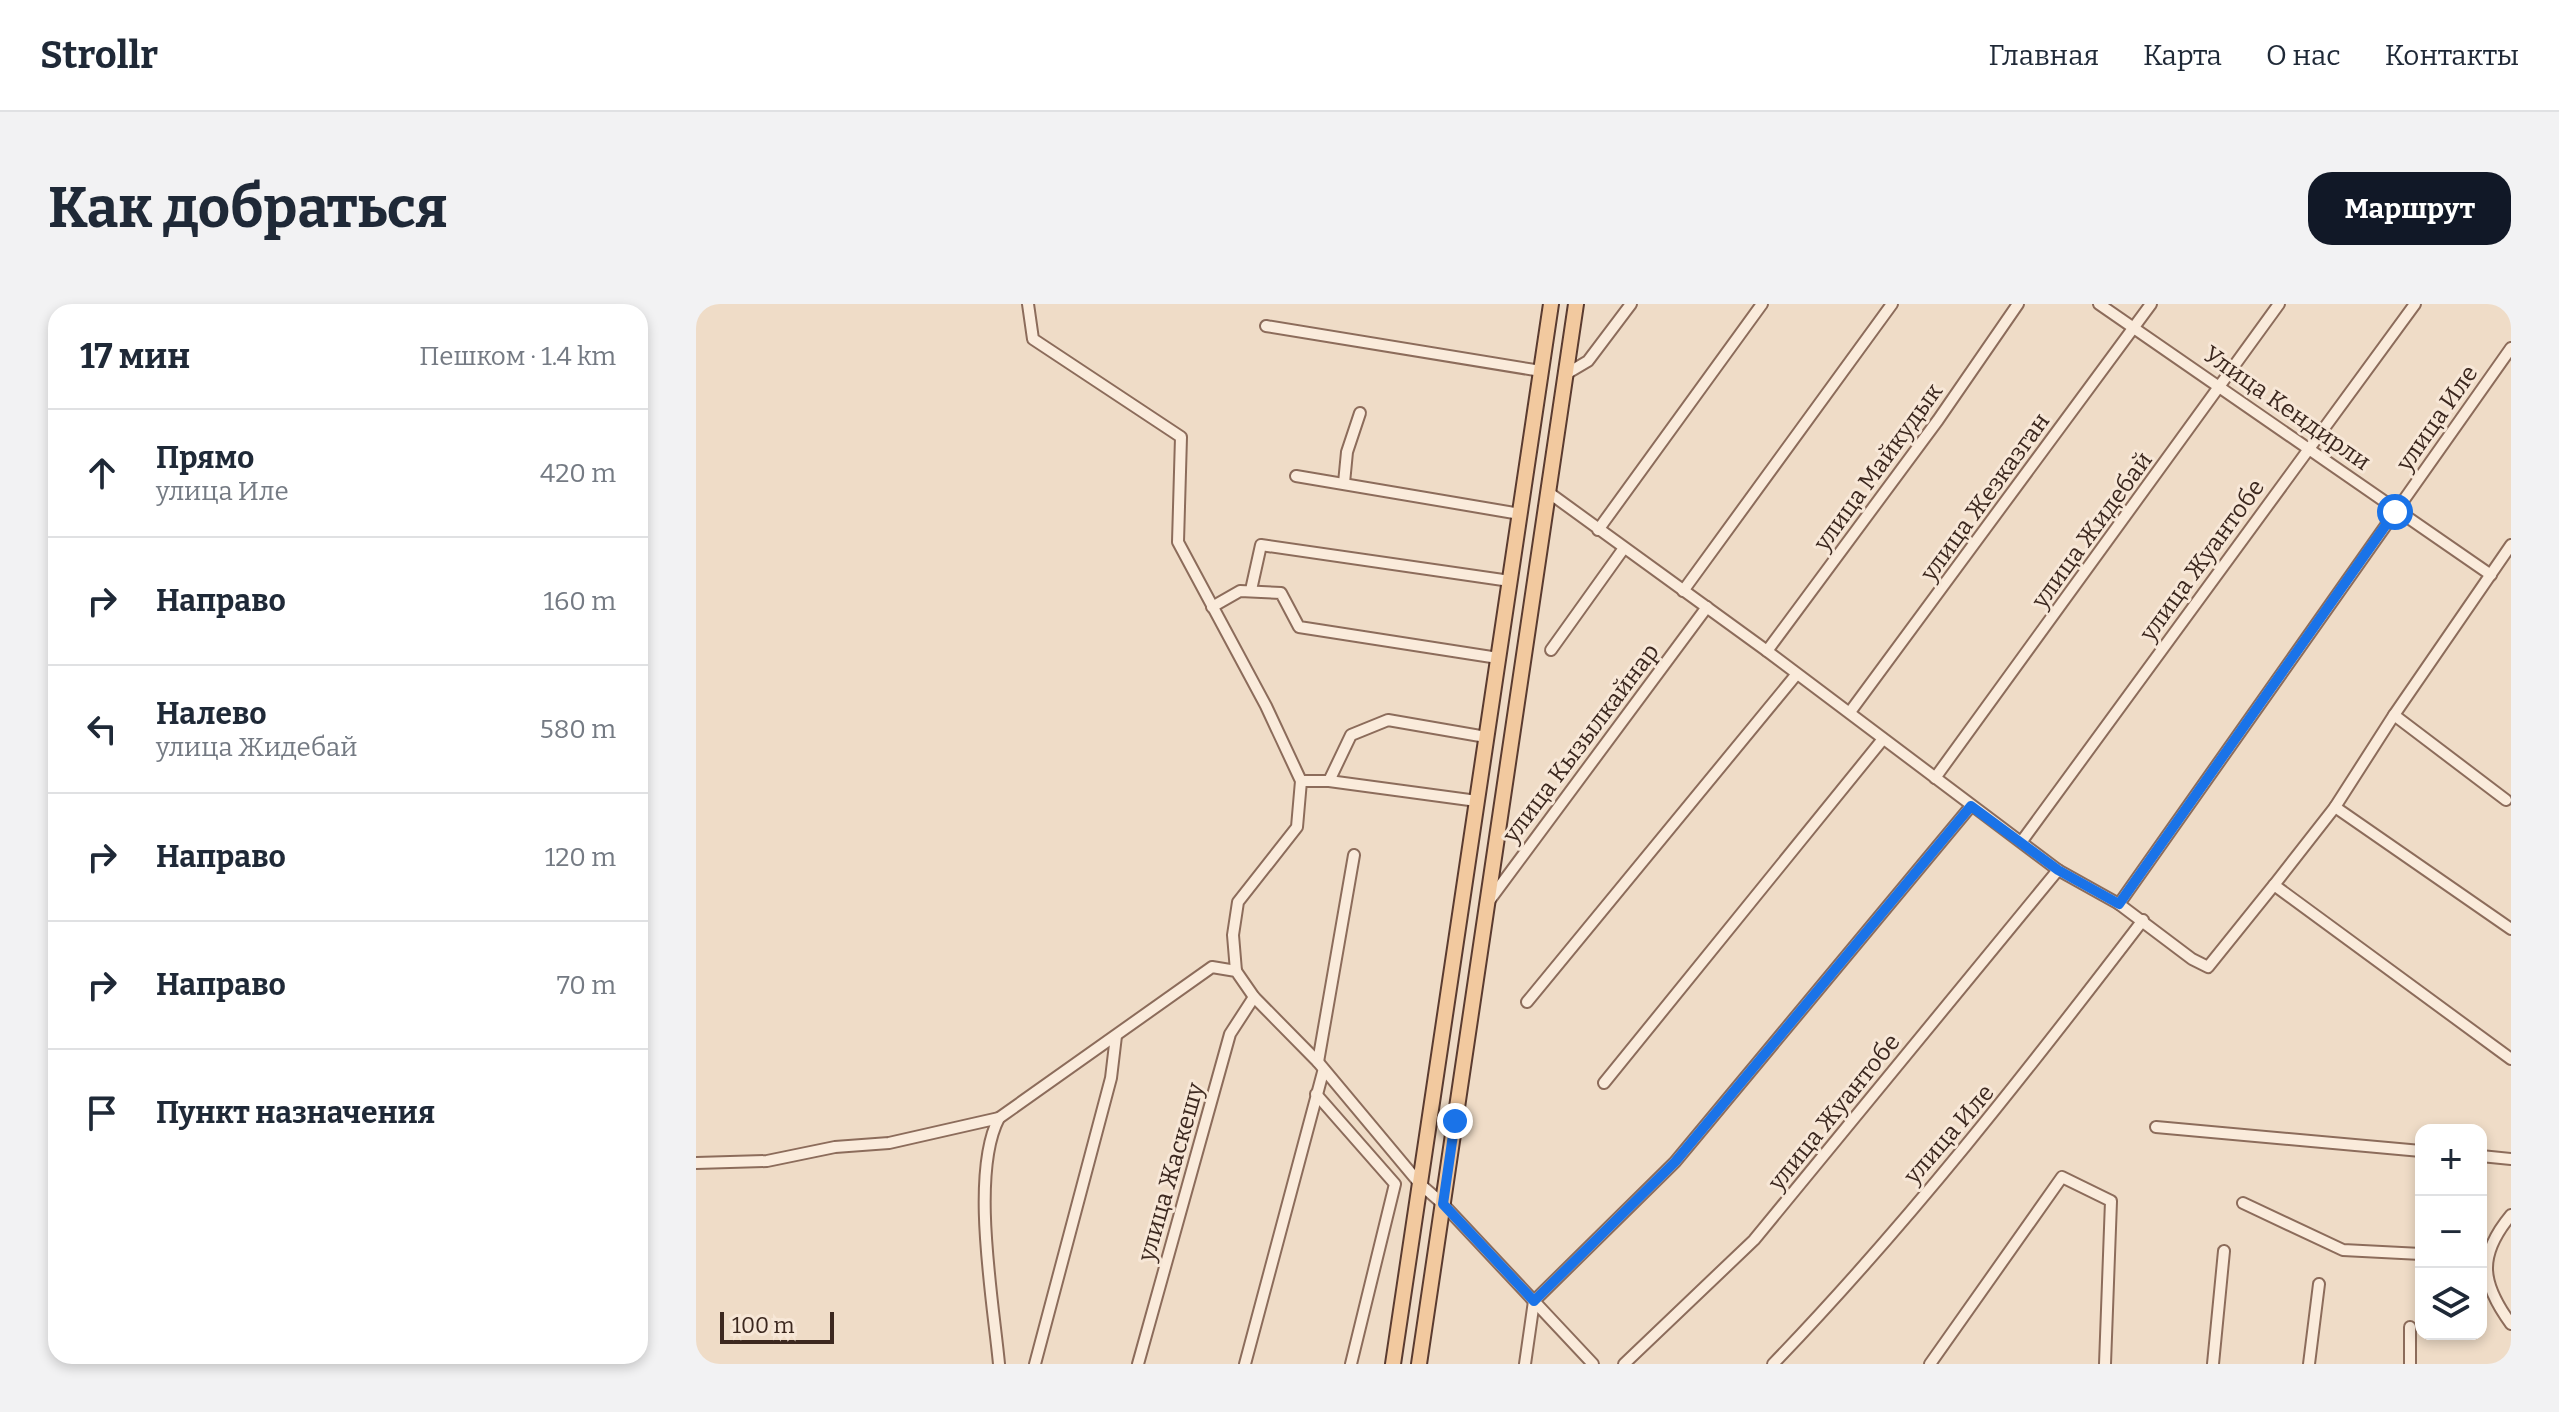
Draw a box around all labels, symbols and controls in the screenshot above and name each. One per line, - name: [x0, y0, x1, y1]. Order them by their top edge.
- text: Strollr: [40, 32, 158, 78]
- text: Главная: [1989, 39, 2099, 72]
- text: Карта: [2143, 39, 2222, 72]
- text: О нас: [2266, 39, 2341, 72]
- text: Контакты: [2385, 39, 2519, 72]
- button: Маршрут: [2308, 172, 2511, 245]
- text: Как добраться: [48, 175, 448, 242]
- text: 17 мин: [80, 336, 190, 377]
- street label: Улица Кендирли: [2198, 340, 2376, 476]
- text: Пешком · 1.4 km: [419, 341, 616, 372]
- street label: улица Иле: [2390, 360, 2484, 477]
- street label: улица Майкудык: [1807, 378, 1948, 557]
- street label: улица Жезказган: [1914, 408, 2055, 587]
- text: Прямо: [156, 440, 254, 476]
- street label: улица Жидебай: [2025, 447, 2158, 614]
- icon: ahead: [80, 451, 124, 495]
- text: 420 m: [540, 458, 616, 489]
- street label: улица Жуантобе: [2133, 474, 2270, 647]
- text: улица Иле: [156, 476, 289, 507]
- route start: [2377, 494, 2413, 530]
- icon: right: [80, 579, 124, 623]
- text: Направо: [156, 583, 286, 619]
- text: 160 m: [544, 586, 616, 617]
- street label: улица Кызылкайнар: [1496, 638, 1665, 849]
- text: Налево: [156, 696, 267, 732]
- icon: left: [80, 707, 124, 751]
- text: 580 m: [540, 714, 616, 745]
- text: улица Жидебай: [156, 732, 357, 763]
- icon: right: [80, 835, 124, 879]
- text: Направо: [156, 839, 286, 875]
- text: 120 m: [545, 842, 616, 873]
- icon: right: [80, 963, 124, 1007]
- text: Направо: [156, 967, 286, 1003]
- text: 70 m: [557, 970, 616, 1001]
- street label: улица Жуантобе: [1762, 1028, 1906, 1197]
- street label: улица Жаскешу: [1132, 1079, 1210, 1265]
- street label: улица Иле: [1898, 1079, 2000, 1190]
- icon: arrive: [80, 1091, 124, 1135]
- text: Пункт назначения: [156, 1095, 435, 1131]
- route end: [1437, 1103, 1473, 1139]
- map controls: [2415, 1124, 2487, 1340]
- button: +: [2415, 1124, 2487, 1196]
- button: −: [2415, 1196, 2487, 1268]
- button: layers: [2415, 1268, 2487, 1340]
- scale bar: [720, 1308, 834, 1344]
- text: 100 m: [732, 1312, 795, 1339]

